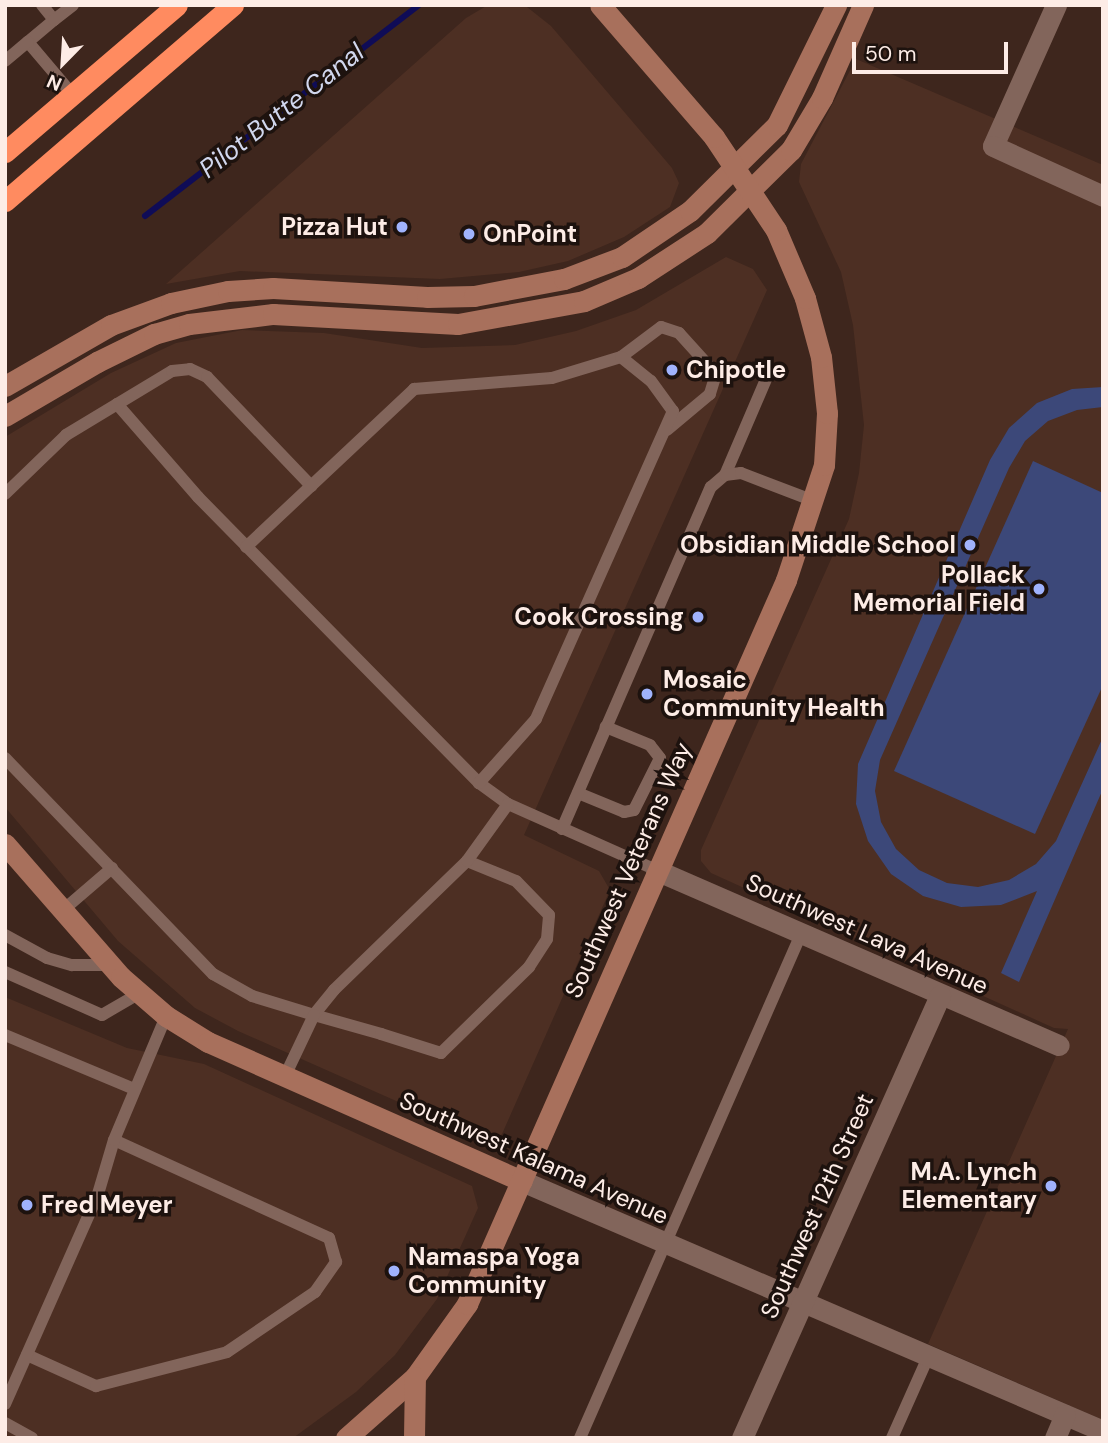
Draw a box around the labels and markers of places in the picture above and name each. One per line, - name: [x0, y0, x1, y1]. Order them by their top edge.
- place label: Pizza Hut: [281, 213, 388, 241]
- marker: Pizza Hut: [394, 219, 410, 235]
- place label: OnPoint: [483, 220, 577, 248]
- marker: OnPoint: [461, 226, 477, 242]
- place label: Chipotle: [686, 356, 786, 384]
- marker: Chipotle: [664, 362, 680, 378]
- place label: Obsidian Middle School: [680, 531, 956, 559]
- marker: Obsidian Middle School: [962, 537, 978, 553]
- place label: Pollack Memorial Field: [853, 561, 1025, 617]
- marker: Pollack Memorial Field: [1031, 581, 1047, 597]
- place label: Cook Crossing: [514, 603, 684, 631]
- marker: Cook Crossing: [690, 609, 706, 625]
- place label: Mosaic Community Health: [663, 666, 884, 722]
- marker: Mosaic Community Health: [637, 684, 657, 704]
- place label: M.A. Lynch Elementary: [902, 1158, 1037, 1214]
- marker: M.A. Lynch Elementary: [1043, 1178, 1059, 1194]
- place label: Fred Meyer: [41, 1191, 173, 1219]
- marker: Fred Meyer: [19, 1197, 35, 1213]
- place label: Namaspa Yoga Community: [408, 1243, 580, 1299]
- marker: Namaspa Yoga Community: [386, 1263, 402, 1279]

